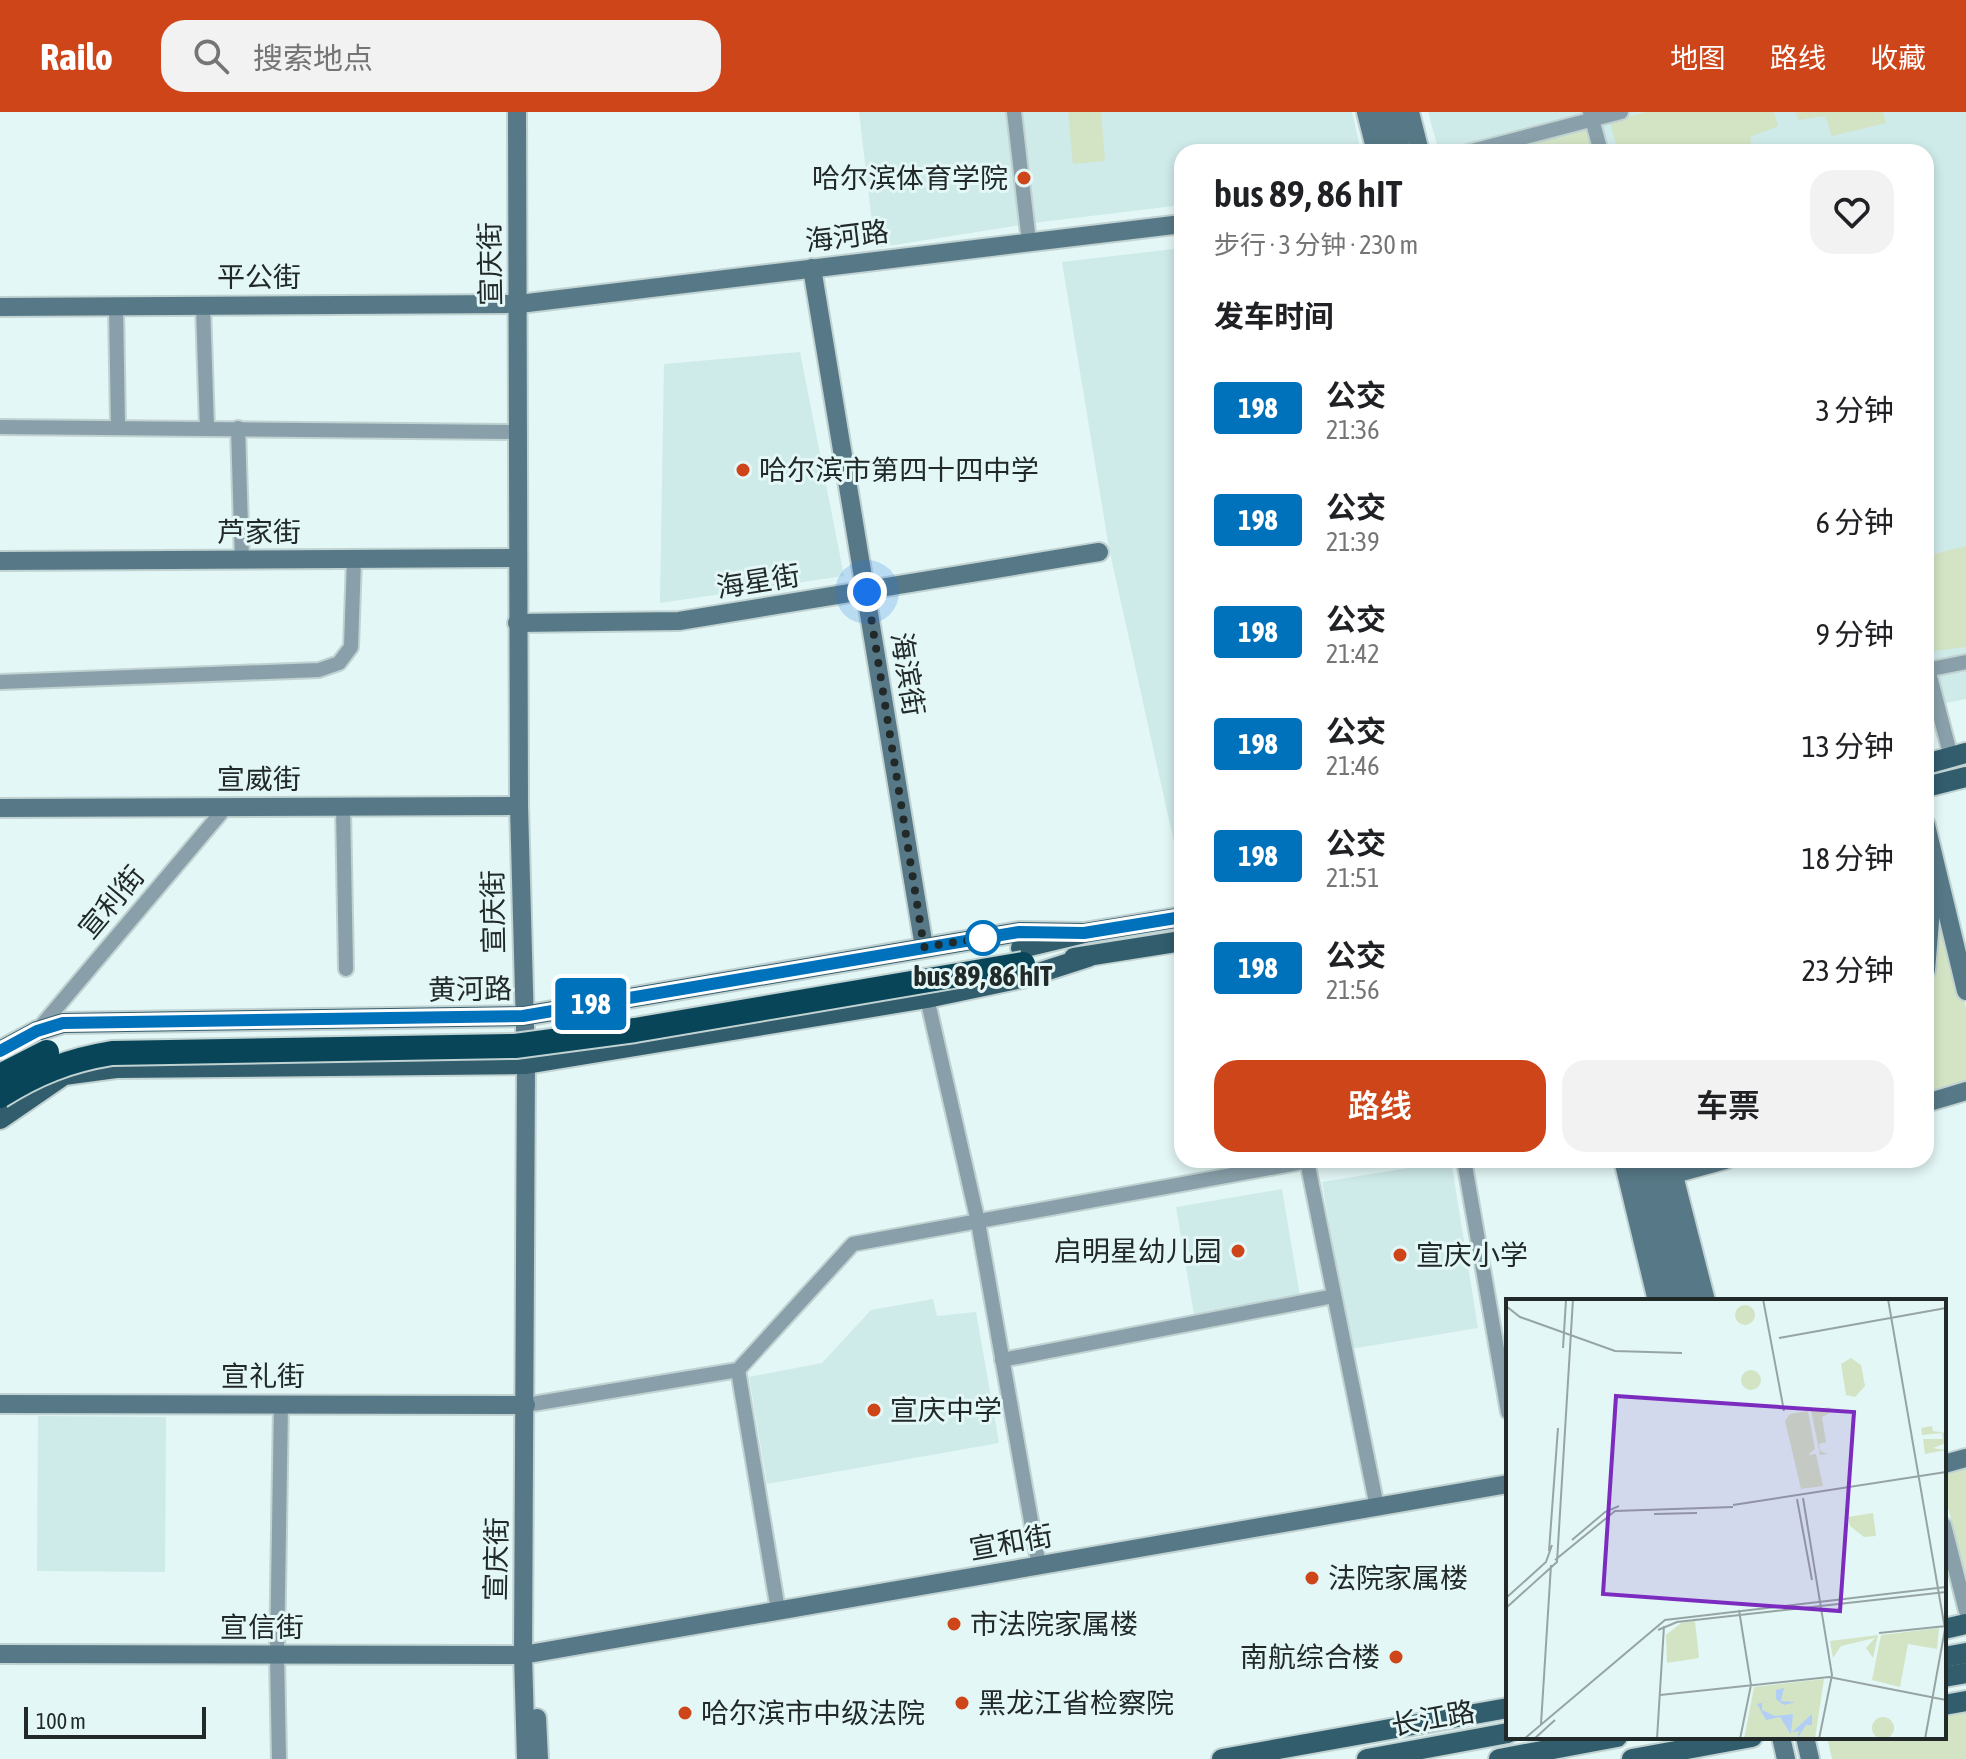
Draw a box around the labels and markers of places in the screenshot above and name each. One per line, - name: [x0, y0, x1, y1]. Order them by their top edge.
- place label: 哈尔滨体育学院: [812, 162, 1008, 194]
- marker: 哈尔滨体育学院: [1015, 169, 1033, 187]
- place label: 哈尔滨市第四十四中学: [759, 454, 1039, 486]
- marker: 哈尔滨市第四十四中学: [734, 461, 752, 479]
- marker: bus 89, 86 hIT: [966, 921, 1000, 955]
- place label: bus 89, 86 hIT: [914, 960, 1053, 992]
- place label: 启明星幼儿园: [1054, 1235, 1222, 1267]
- place label: 宣庆小学: [1416, 1239, 1528, 1271]
- marker: 启明星幼儿园: [1229, 1242, 1247, 1260]
- marker: 宣庆小学: [1391, 1246, 1409, 1264]
- place label: 宣庆中学: [890, 1394, 1002, 1426]
- marker: 宣庆中学: [865, 1401, 883, 1419]
- place label: 法院家属楼: [1328, 1562, 1468, 1594]
- marker: 法院家属楼: [1303, 1569, 1321, 1587]
- place label: 市法院家属楼: [970, 1608, 1138, 1640]
- marker: 市法院家属楼: [945, 1615, 963, 1633]
- place label: 南航综合楼: [1240, 1641, 1380, 1673]
- marker: 南航综合楼: [1387, 1648, 1405, 1666]
- place label: 黑龙江省检察院: [978, 1687, 1174, 1719]
- marker: 黑龙江省检察院: [953, 1694, 971, 1712]
- place label: 哈尔滨市中级法院: [701, 1697, 925, 1729]
- marker: 哈尔滨市中级法院: [676, 1704, 694, 1722]

